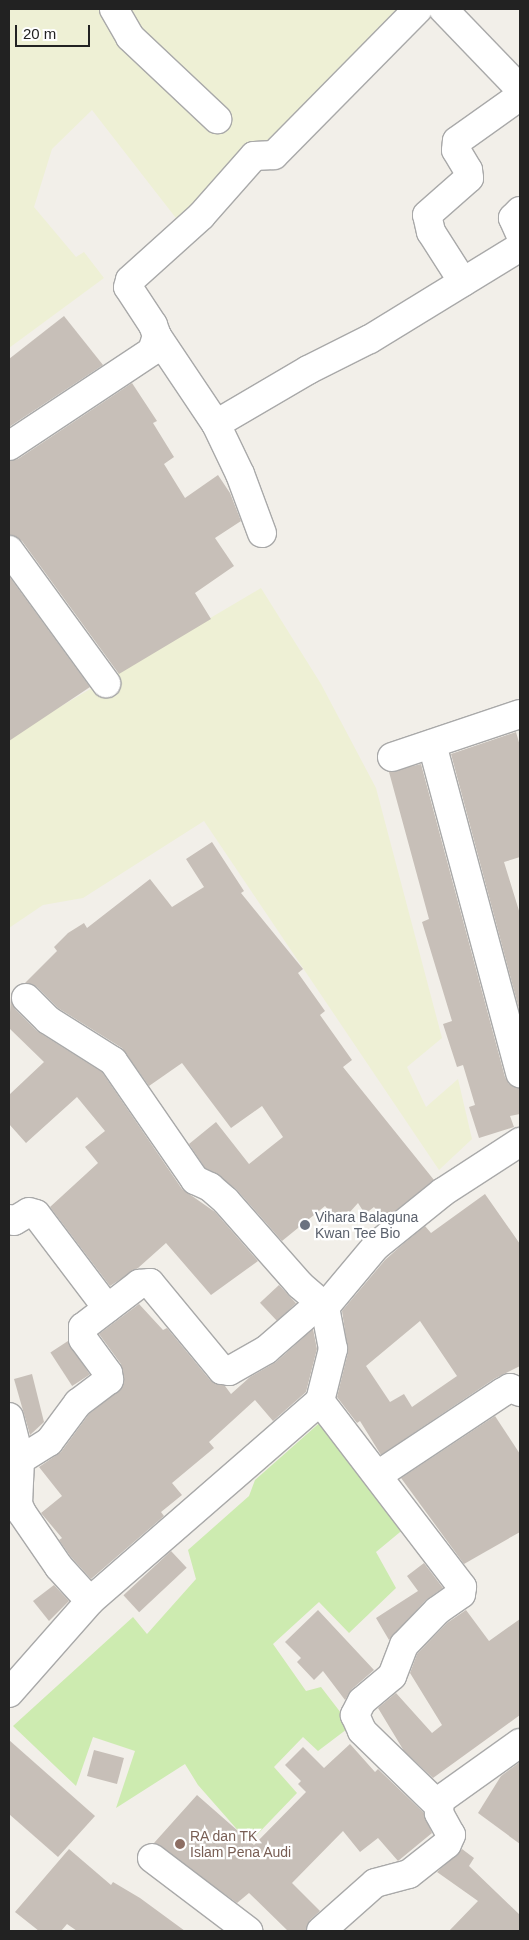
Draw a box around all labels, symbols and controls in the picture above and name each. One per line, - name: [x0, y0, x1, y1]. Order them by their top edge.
- scale bar: [18, 15, 92, 47]
- text: 20 m: [23, 25, 56, 42]
- place label: Vihara Balaguna Kwan Tee Bio: [315, 1209, 418, 1242]
- marker: Vihara Balaguna Kwan Tee Bio: [299, 1219, 311, 1231]
- place label: RA dan TK Islam Pena Audi: [190, 1828, 292, 1860]
- marker: RA dan TK Islam Pena Audi: [174, 1838, 186, 1850]

